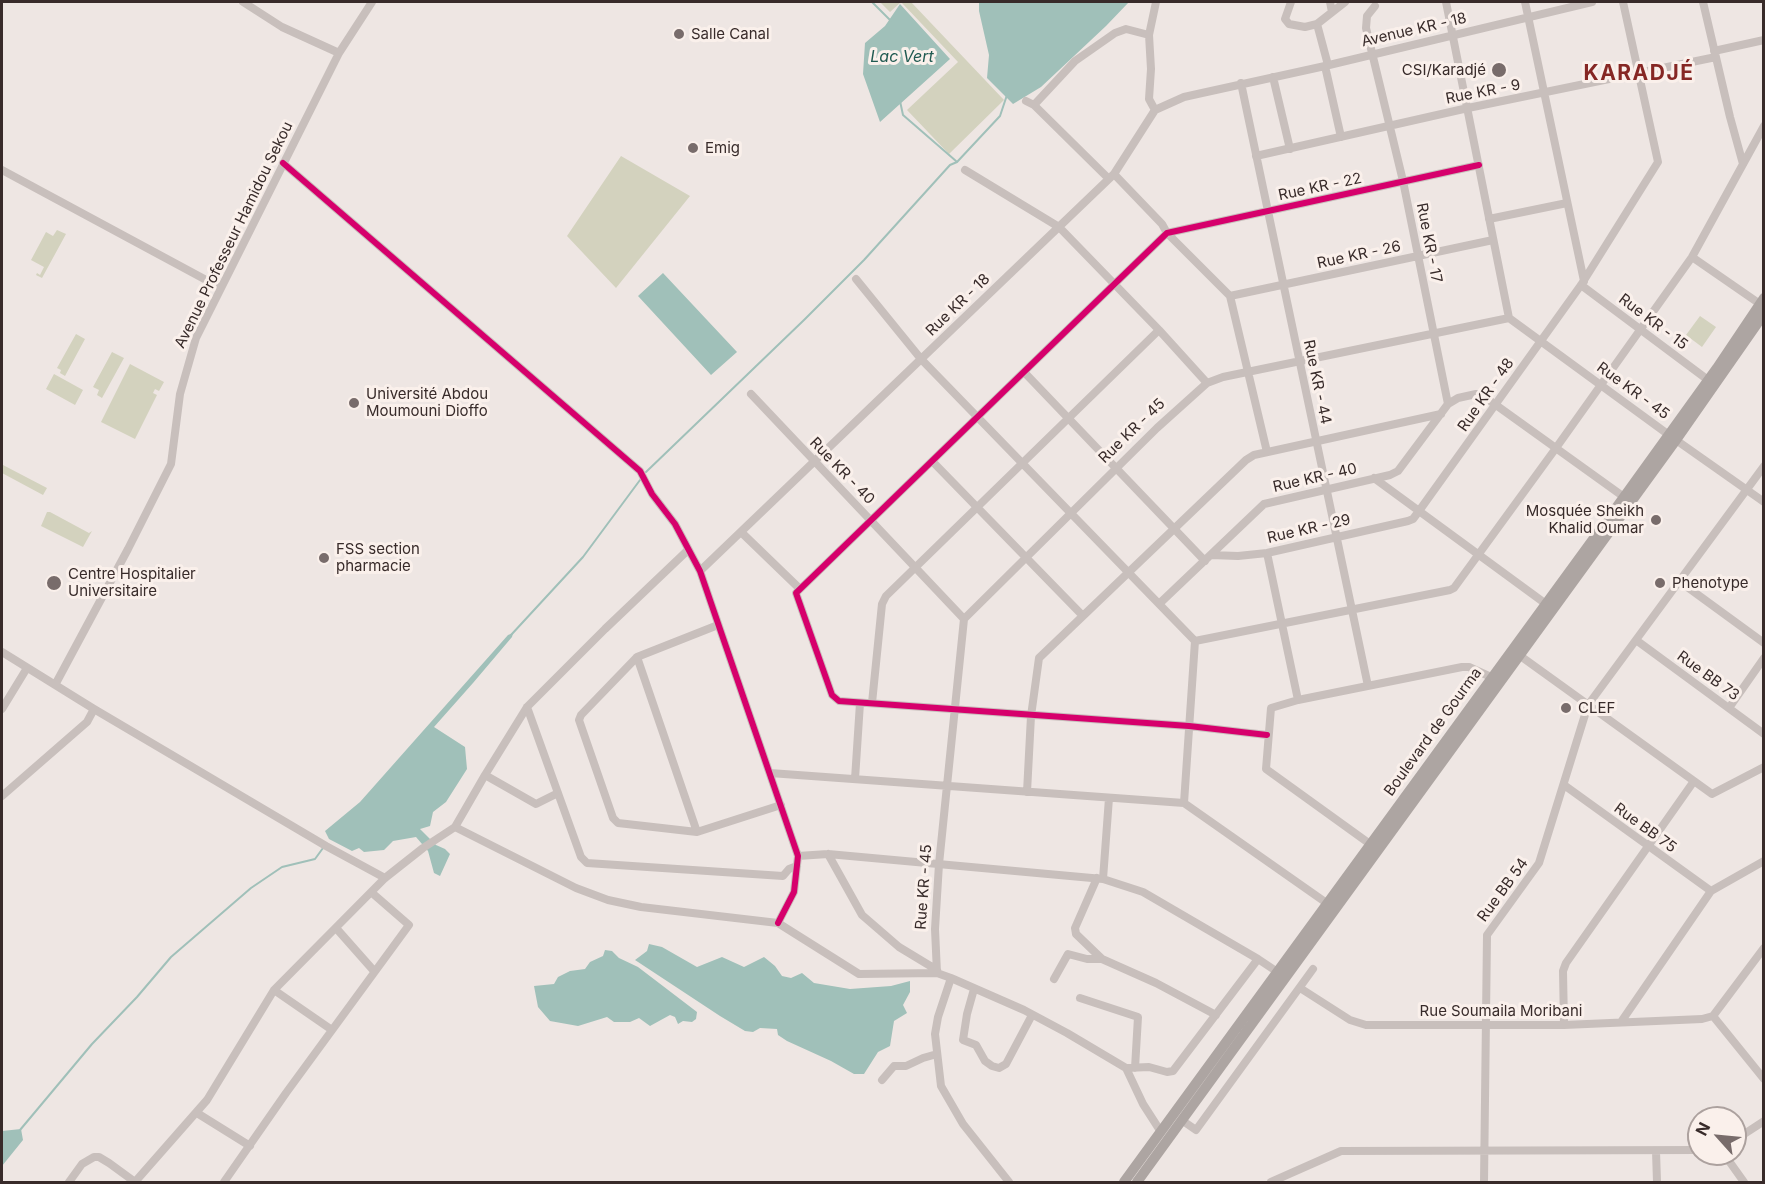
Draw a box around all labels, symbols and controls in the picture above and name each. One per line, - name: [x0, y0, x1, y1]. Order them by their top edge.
- street label: Avenue KR - 18: [1360, 9, 1468, 51]
- place label: Salle Canal: [691, 25, 770, 43]
- marker: Salle Canal: [672, 27, 686, 41]
- water label: Lac Vert: [870, 47, 934, 67]
- place label: CSI/Karadjé: [1402, 61, 1486, 79]
- marker: CSI/Karadjé: [1490, 61, 1508, 79]
- district label: KARADJÉ: [1584, 61, 1694, 87]
- street label: Rue KR - 9: [1444, 76, 1522, 108]
- street label: Avenue Professeur Hamidou Sekou: [171, 119, 297, 351]
- place label: Emig: [705, 139, 740, 157]
- marker: Emig: [686, 141, 700, 155]
- street label: Rue KR - 22: [1277, 169, 1363, 205]
- street label: Rue KR - 17: [1412, 201, 1446, 285]
- street label: Rue KR - 26: [1316, 237, 1402, 273]
- street label: Rue KR - 18: [922, 270, 994, 340]
- street label: Rue KR - 15: [1615, 290, 1691, 354]
- street label: Rue KR - 44: [1299, 338, 1335, 426]
- street label: Rue KR - 48: [1454, 355, 1518, 435]
- street label: Rue KR - 45: [1593, 359, 1673, 423]
- place label: Université Abdou Moumouni Dioffo: [366, 385, 488, 420]
- street label: Rue KR - 45: [1095, 395, 1169, 467]
- marker: Université Abdou Moumouni Dioffo: [347, 396, 361, 410]
- street label: Rue KR - 40: [806, 434, 878, 508]
- street label: Rue KR - 40: [1271, 460, 1359, 496]
- place label: Mosquée Sheikh Khalid Oumar: [1526, 502, 1644, 537]
- street label: Rue KR - 29: [1266, 511, 1352, 547]
- marker: Mosquée Sheikh Khalid Oumar: [1649, 513, 1663, 527]
- place label: FSS section pharmacie: [336, 540, 420, 575]
- marker: FSS section pharmacie: [317, 551, 331, 565]
- place label: Centre Hospitalier Universitaire: [68, 565, 196, 600]
- marker: Centre Hospitalier Universitaire: [45, 574, 63, 592]
- place label: Phenotype: [1672, 574, 1749, 592]
- marker: Phenotype: [1653, 576, 1667, 590]
- street label: Rue BB 73: [1673, 647, 1743, 705]
- street label: Boulevard de Gourma: [1380, 664, 1486, 800]
- place label: CLEF: [1578, 699, 1615, 717]
- marker: CLEF: [1559, 701, 1573, 715]
- street label: Rue BB 75: [1610, 799, 1680, 857]
- street label: Rue KR - 45: [912, 844, 936, 930]
- street label: Rue BB 54: [1474, 855, 1532, 925]
- street label: Rue Soumaila Moribani: [1420, 1002, 1582, 1020]
- north arrow: [1687, 1106, 1747, 1166]
- text: N: [1691, 1119, 1714, 1139]

